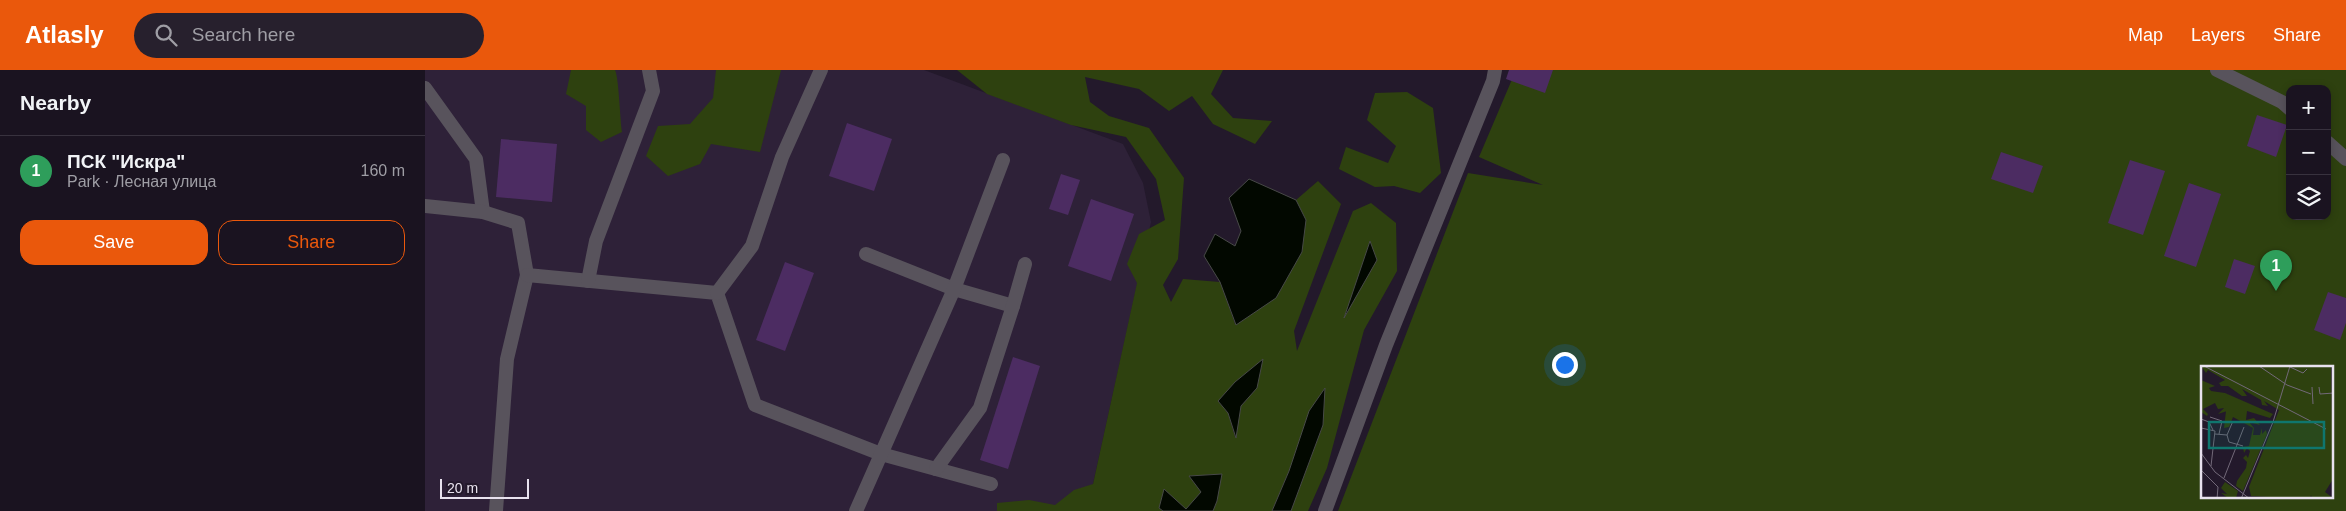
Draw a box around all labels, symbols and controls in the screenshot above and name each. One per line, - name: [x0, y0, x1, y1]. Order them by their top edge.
- search box: [134, 13, 484, 58]
- text: Atlasly: [25, 21, 104, 48]
- icon: search: [152, 21, 180, 49]
- text: Search here: [192, 24, 295, 45]
- text: Map: [2128, 25, 2163, 45]
- text: Layers: [2191, 25, 2245, 45]
- text: Share: [2273, 25, 2321, 45]
- map controls: [2286, 85, 2331, 220]
- button: +: [2286, 85, 2331, 130]
- text: Nearby: [20, 91, 91, 114]
- button: −: [2286, 130, 2331, 175]
- text: ПСК "Искра": [67, 151, 185, 172]
- text: 1: [32, 162, 40, 179]
- text: 160 m: [361, 162, 405, 179]
- text: Park · Лесная улица: [67, 173, 216, 190]
- button: layers: [2286, 175, 2331, 220]
- button: Save: [20, 220, 208, 265]
- button: Share: [218, 220, 405, 265]
- pin: 1: [2260, 250, 2292, 291]
- your location: [1552, 352, 1578, 378]
- inset map: [2201, 366, 2333, 498]
- scale bar: [440, 476, 529, 499]
- text: 20 m: [447, 480, 478, 496]

